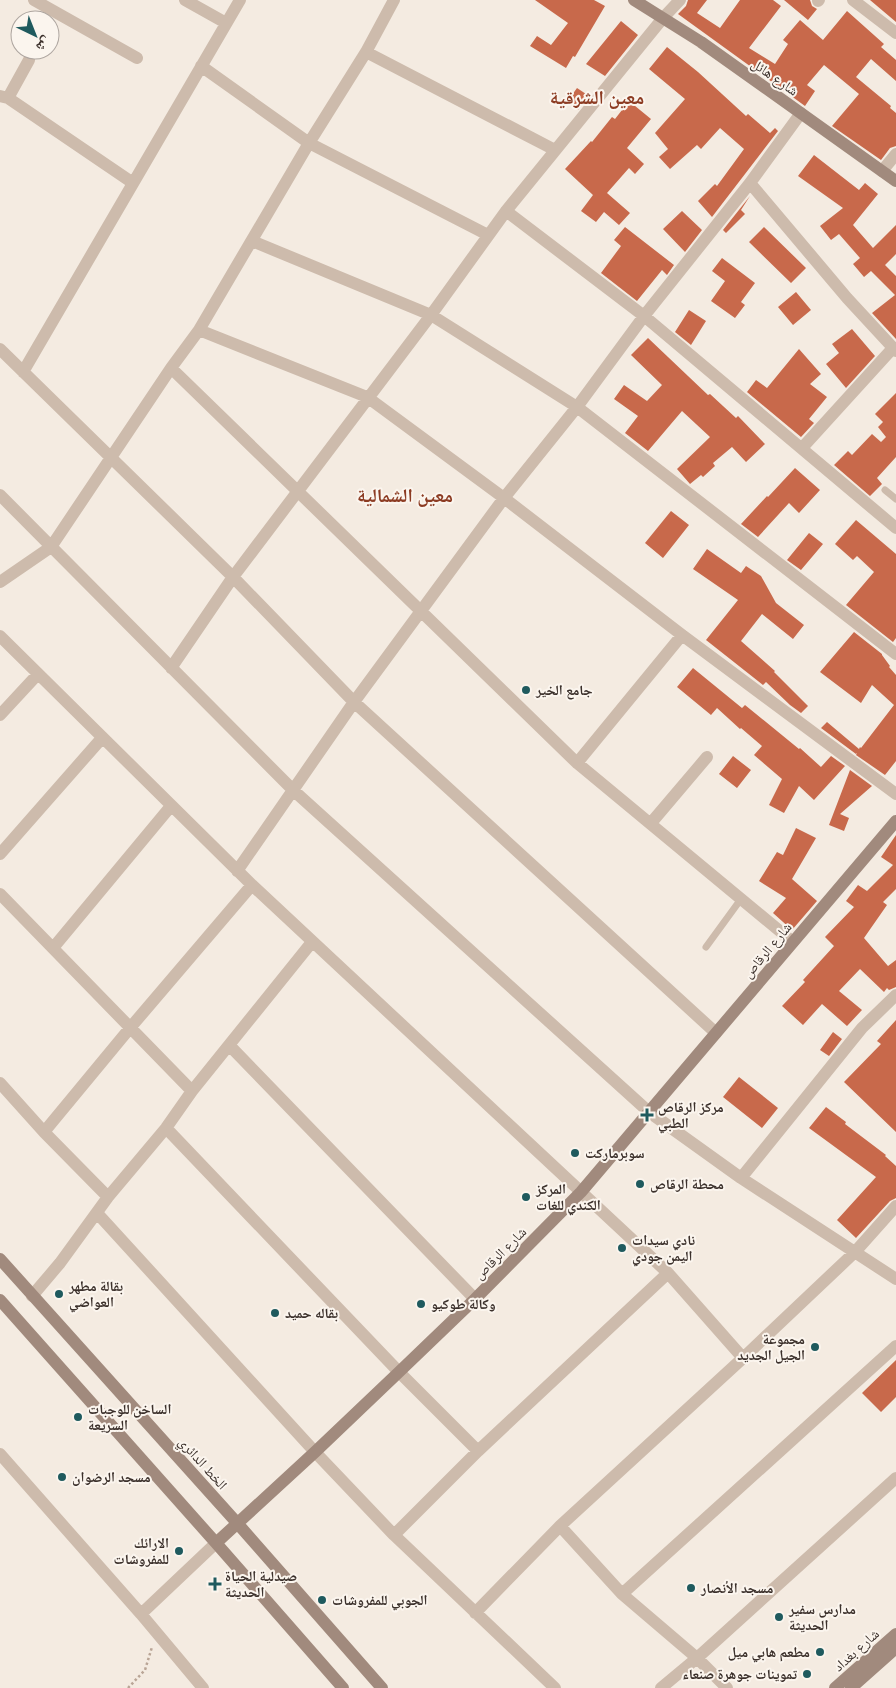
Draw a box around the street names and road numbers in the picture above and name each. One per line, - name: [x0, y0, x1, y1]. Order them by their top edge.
- street label: شارع هائل: [748, 54, 802, 100]
- street label: شارع الرقاص: [739, 919, 796, 982]
- street label: شارع الرقاص: [470, 1223, 531, 1284]
- street label: الخط الدائري: [173, 1433, 231, 1495]
- street label: شارع بغداد: [829, 1625, 883, 1676]

